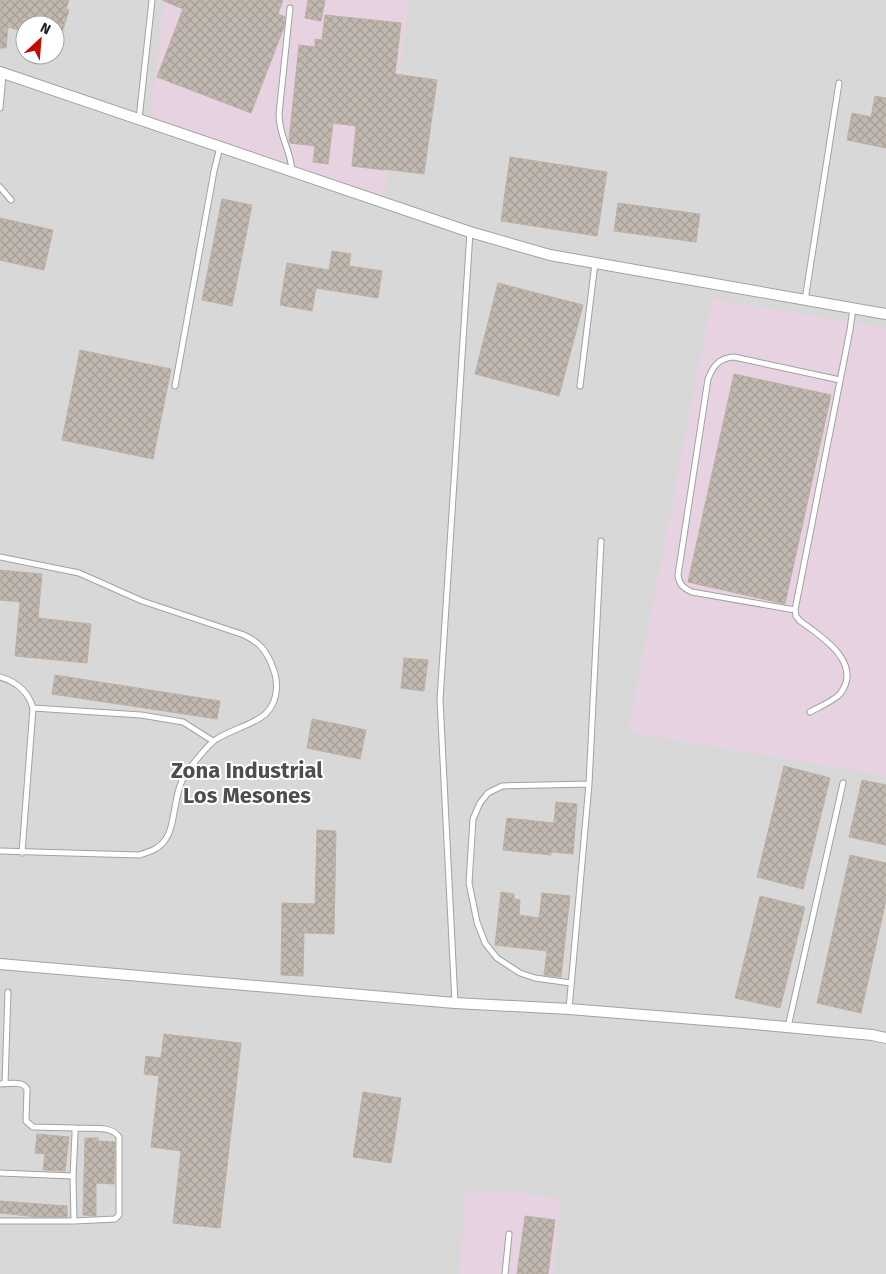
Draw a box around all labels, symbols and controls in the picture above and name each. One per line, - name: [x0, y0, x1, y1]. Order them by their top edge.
- north arrow: [15, 15, 65, 65]
- text: N: [38, 19, 53, 38]
- district label: Zona Industrial Los Mesones: [171, 757, 323, 809]

